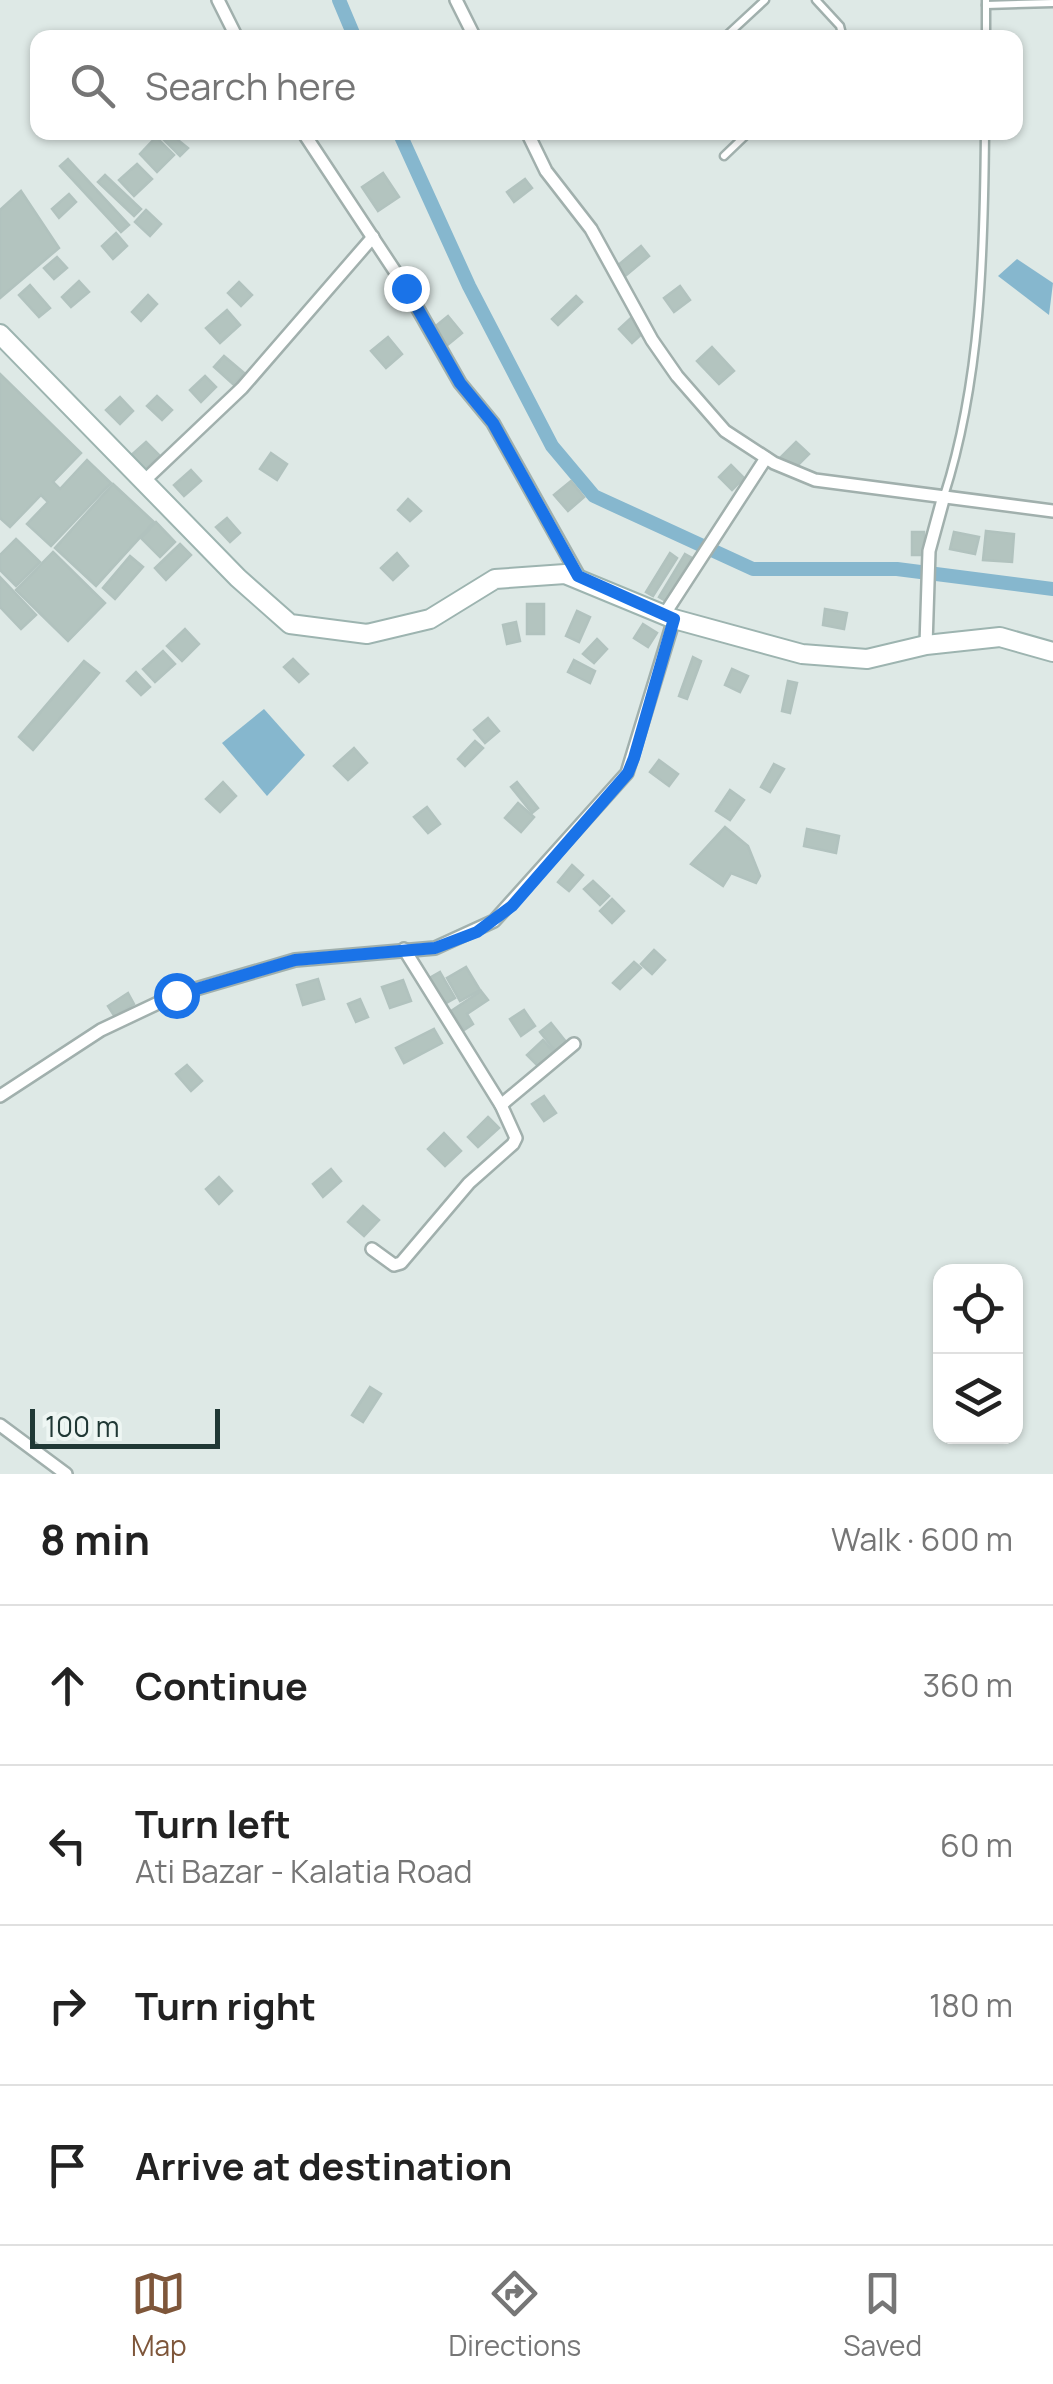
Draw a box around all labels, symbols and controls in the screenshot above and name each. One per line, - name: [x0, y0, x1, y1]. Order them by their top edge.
- search box: [30, 30, 1023, 140]
- icon: search: [65, 58, 120, 113]
- text: Search here: [145, 59, 356, 111]
- route end: [384, 266, 430, 312]
- route start: [154, 973, 200, 1019]
- map controls: [933, 1264, 1023, 1444]
- button: locate: [933, 1264, 1023, 1354]
- button: layers: [933, 1354, 1023, 1444]
- scale bar: [30, 1404, 220, 1448]
- text: 100 m: [45, 1407, 119, 1445]
- text: 8 min: [40, 1510, 150, 1568]
- text: Walk · 600 m: [831, 1517, 1013, 1561]
- icon: ahead: [40, 1658, 95, 1713]
- text: Continue: [135, 1659, 308, 1711]
- text: 360 m: [922, 1663, 1013, 1707]
- text: Turn left: [135, 1797, 291, 1849]
- icon: left: [40, 1818, 95, 1873]
- text: 60 m: [940, 1823, 1013, 1867]
- text: Ati Bazar - Kalatia Road: [135, 1849, 473, 1893]
- icon: right: [40, 1978, 95, 2033]
- text: Turn right: [135, 1979, 316, 2031]
- text: 180 m: [929, 1983, 1013, 2027]
- icon: arrive: [40, 2138, 95, 2193]
- text: Arrive at destination: [135, 2139, 512, 2191]
- tab: Map: [131, 2266, 187, 2364]
- tab: Directions: [449, 2266, 581, 2364]
- tab: Saved: [843, 2266, 922, 2364]

